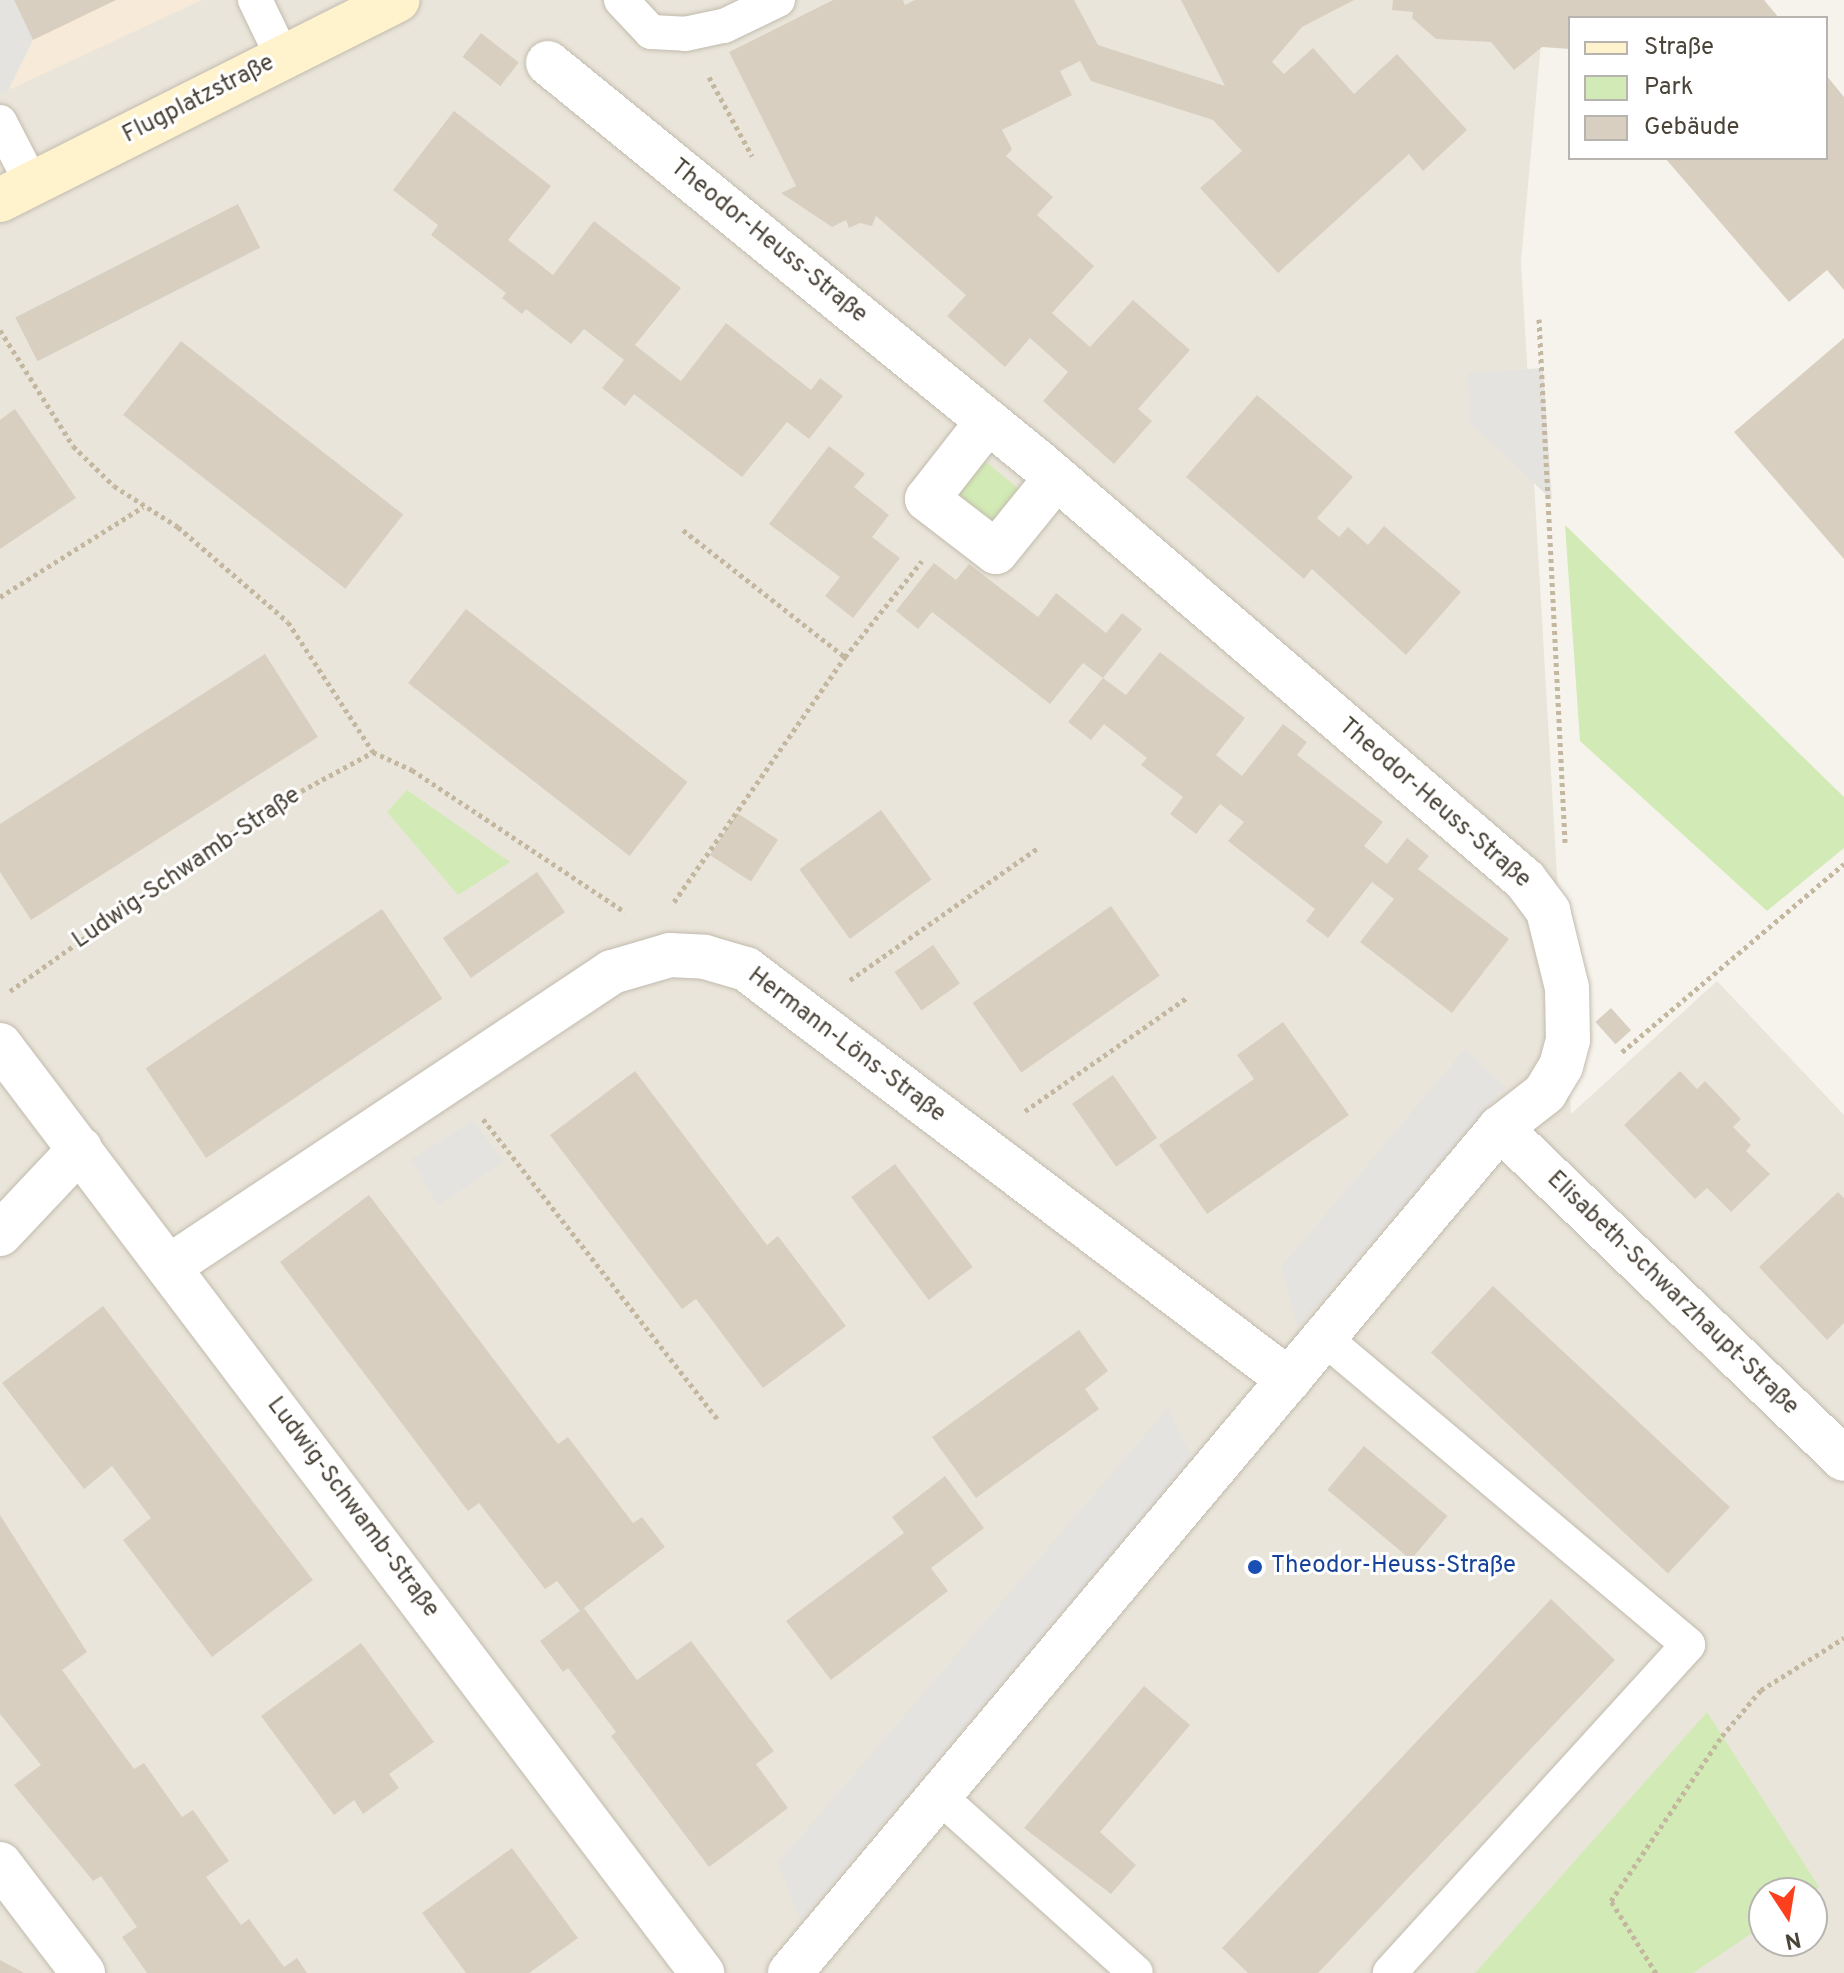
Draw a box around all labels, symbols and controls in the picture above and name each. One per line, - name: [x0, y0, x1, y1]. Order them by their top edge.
- legend: [1568, 16, 1828, 160]
- text: Straße: [1644, 33, 1714, 63]
- street label: Flugplatzstraße: [118, 49, 280, 151]
- text: Park: [1644, 73, 1694, 103]
- text: Gebäude: [1644, 113, 1739, 143]
- street label: Theodor-Heuss-Straße: [664, 154, 872, 330]
- street label: Theodor-Heuss-Straße: [1332, 713, 1536, 895]
- street label: Ludwig-Schwamb-Straße: [68, 782, 306, 956]
- street label: Hermann-Löns-Straße: [741, 962, 951, 1130]
- street label: Elisabeth-Schwarzhaupt-Straße: [1540, 1166, 1804, 1422]
- street label: Ludwig-Schwamb-Straße: [260, 1392, 444, 1624]
- place label: Theodor-Heuss-Straße: [1271, 1553, 1516, 1581]
- marker: Theodor-Heuss-Straße: [1246, 1558, 1264, 1576]
- north arrow: [1748, 1877, 1828, 1957]
- text: N: [1782, 1924, 1803, 1954]

